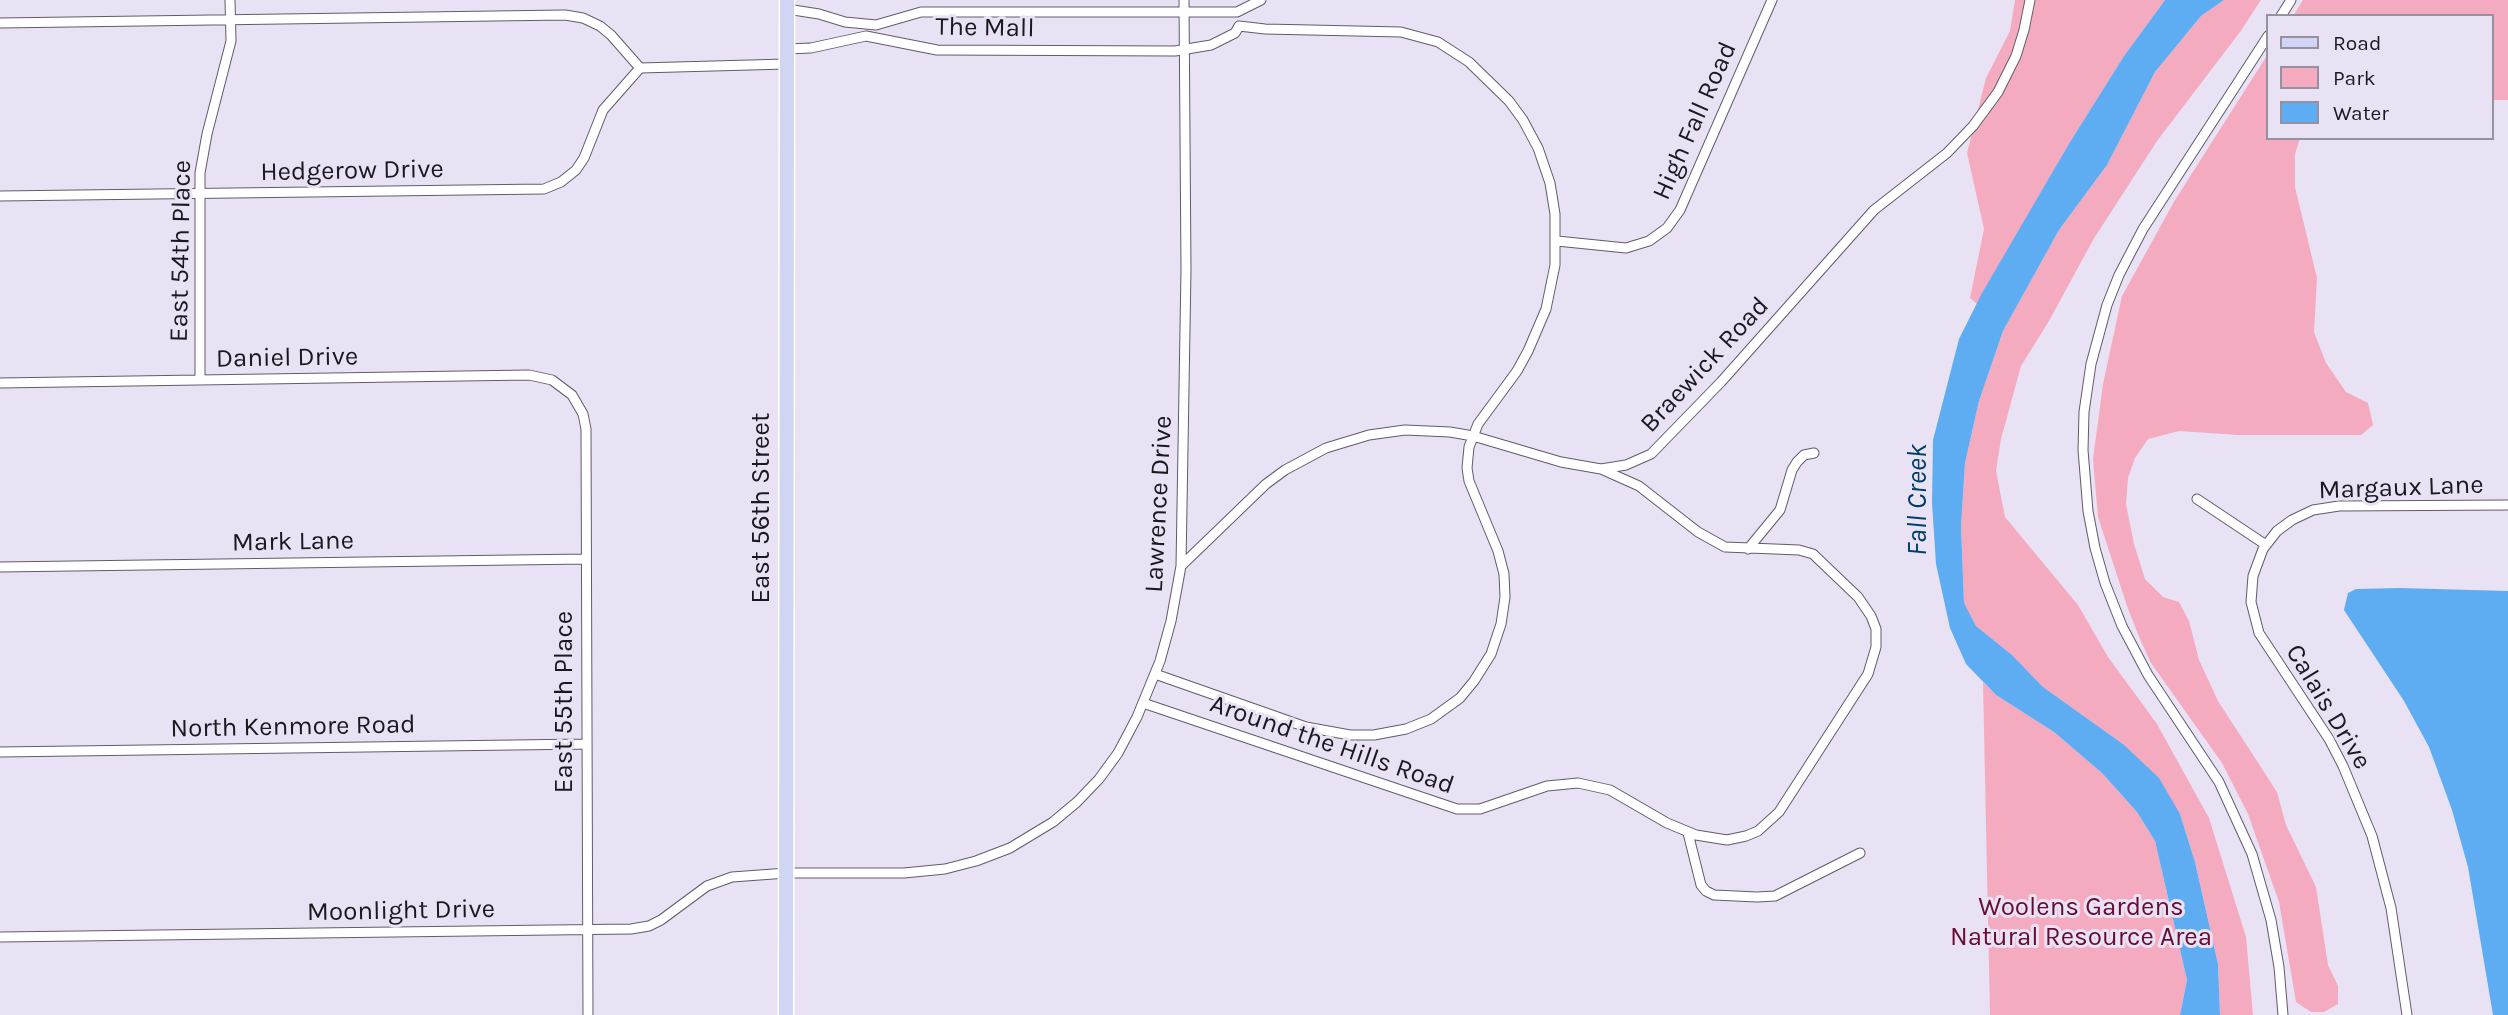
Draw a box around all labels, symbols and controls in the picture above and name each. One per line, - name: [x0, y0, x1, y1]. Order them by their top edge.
- street label: The Mall: [935, 12, 1035, 44]
- legend: [2266, 14, 2494, 140]
- text: Road: [2333, 31, 2381, 55]
- street label: High Fall Road: [1646, 37, 1744, 205]
- text: Park: [2333, 66, 2376, 90]
- text: Water: [2333, 101, 2389, 125]
- street label: Hedgerow Drive: [260, 154, 444, 188]
- street label: East 54th Place: [164, 160, 198, 342]
- street label: Braewick Road: [1634, 291, 1776, 439]
- street label: Daniel Drive: [216, 341, 358, 375]
- street label: East 56th Street: [746, 412, 778, 604]
- street label: Lawrence Drive: [1139, 415, 1179, 593]
- water label: Fall Creek: [1901, 444, 1935, 556]
- street label: Margaux Lane: [2318, 470, 2484, 506]
- street label: Mark Lane: [232, 525, 354, 559]
- street label: East 55th Place: [549, 611, 581, 793]
- street label: Calais Drive: [2279, 639, 2377, 775]
- street label: Around the Hills Road: [1206, 689, 1458, 801]
- street label: North Kenmore Road: [170, 709, 416, 745]
- park label: Woolens Gardens Natural Resource Area: [1950, 892, 2212, 954]
- street label: Moonlight Drive: [307, 894, 495, 928]

